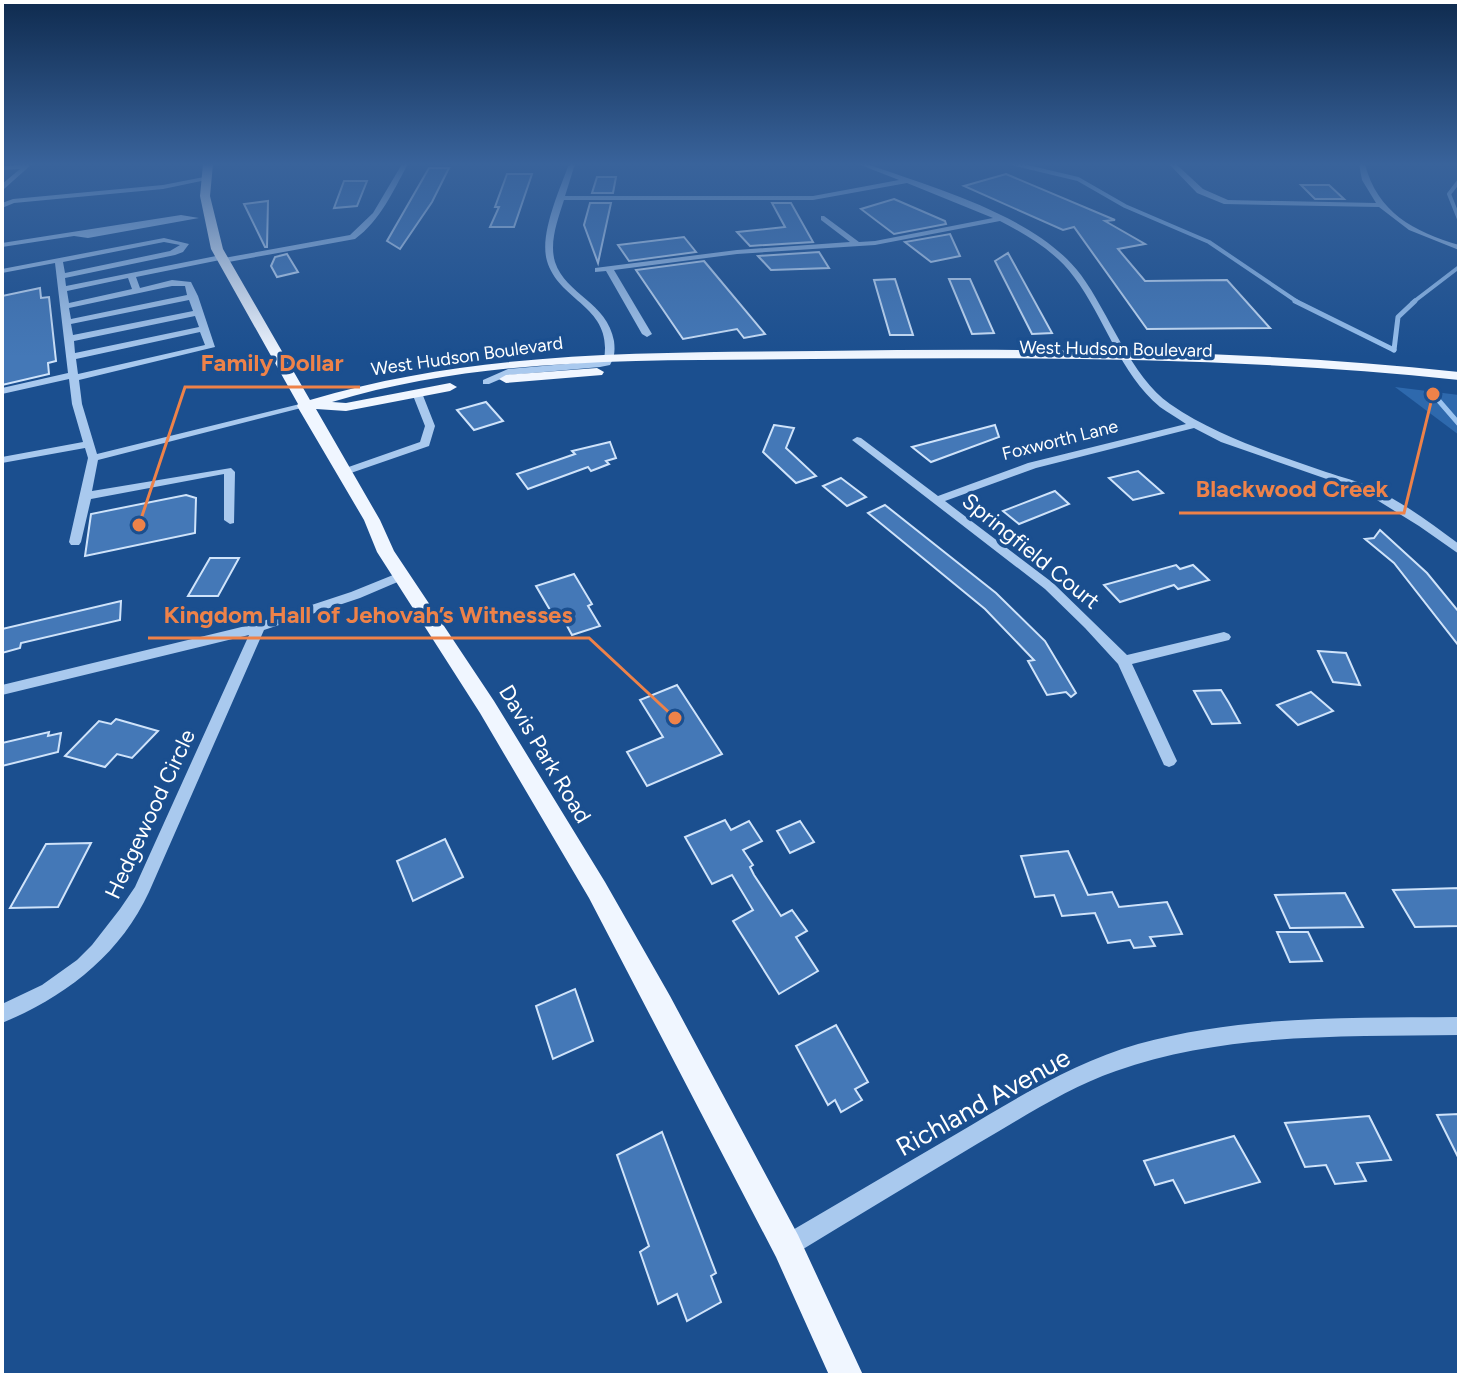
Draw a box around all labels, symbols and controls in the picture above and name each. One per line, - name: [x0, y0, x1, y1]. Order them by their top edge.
- street label: West Hudson Boulevard: [370, 332, 564, 380]
- street label: West Hudson Boulevard: [1019, 336, 1213, 362]
- callout: Family Dollar: [185, 339, 360, 387]
- text: Family Dollar: [201, 348, 344, 377]
- street label: Foxworth Lane: [1000, 415, 1120, 465]
- callout: Blackwood Creek: [1179, 465, 1404, 513]
- text: Blackwood Creek: [1196, 474, 1389, 503]
- street label: Springfield Court: [957, 487, 1105, 615]
- callout: Kingdom Hall of Jehovah’s Witnesses: [148, 590, 589, 638]
- text: Kingdom Hall of Jehovah’s Witnesses: [163, 600, 573, 629]
- street label: Davis Park Road: [493, 680, 597, 828]
- street label: Hedgewood Circle: [99, 725, 201, 903]
- street label: Richland Avenue: [890, 1041, 1076, 1163]

